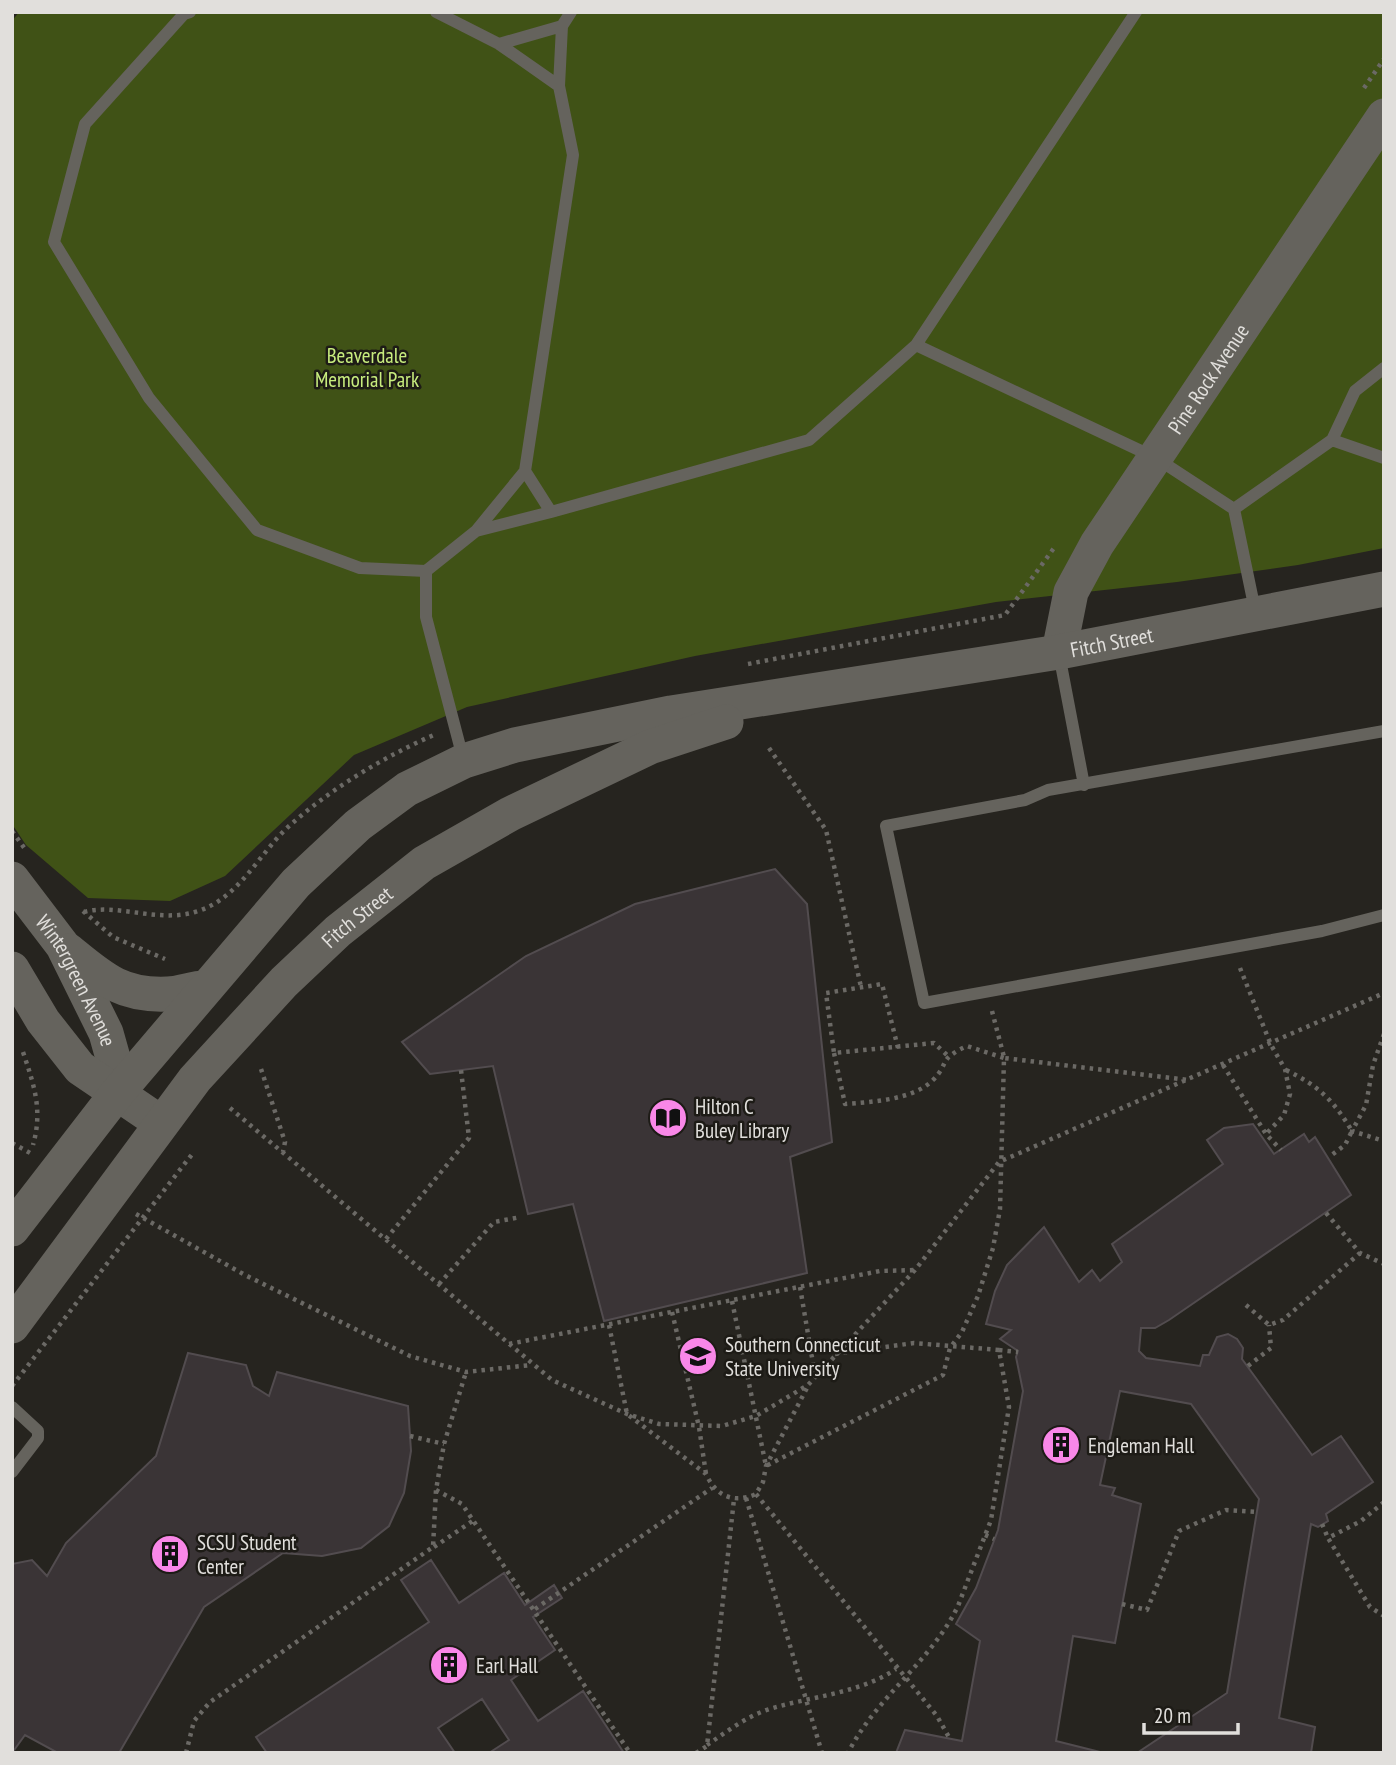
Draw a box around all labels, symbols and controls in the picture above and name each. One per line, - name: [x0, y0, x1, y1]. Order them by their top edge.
- street label: Pine Rock Avenue: [1161, 318, 1255, 439]
- park label: Beaverdale Memorial Park: [315, 342, 419, 393]
- street label: Fitch Street: [1068, 621, 1155, 663]
- street label: Fitch Street: [316, 880, 398, 953]
- street label: Wintergreen Avenue: [30, 909, 122, 1049]
- place label: Hilton C Buley Library: [695, 1093, 789, 1144]
- library icon: Hilton C Buley Library: [647, 1097, 689, 1139]
- place label: Southern Connecticut State University: [725, 1331, 881, 1382]
- school or university icon: Southern Connecticut State University: [677, 1335, 719, 1377]
- building icon: Engleman Hall: [1040, 1424, 1082, 1466]
- place label: Engleman Hall: [1088, 1432, 1194, 1459]
- place label: SCSU Student Center: [197, 1529, 297, 1580]
- building icon: SCSU Student Center: [149, 1533, 191, 1575]
- building icon: Earl Hall: [428, 1644, 470, 1686]
- place label: Earl Hall: [476, 1652, 538, 1679]
- scale bar: [1144, 1692, 1238, 1736]
- text: 20 m: [1154, 1702, 1191, 1729]

